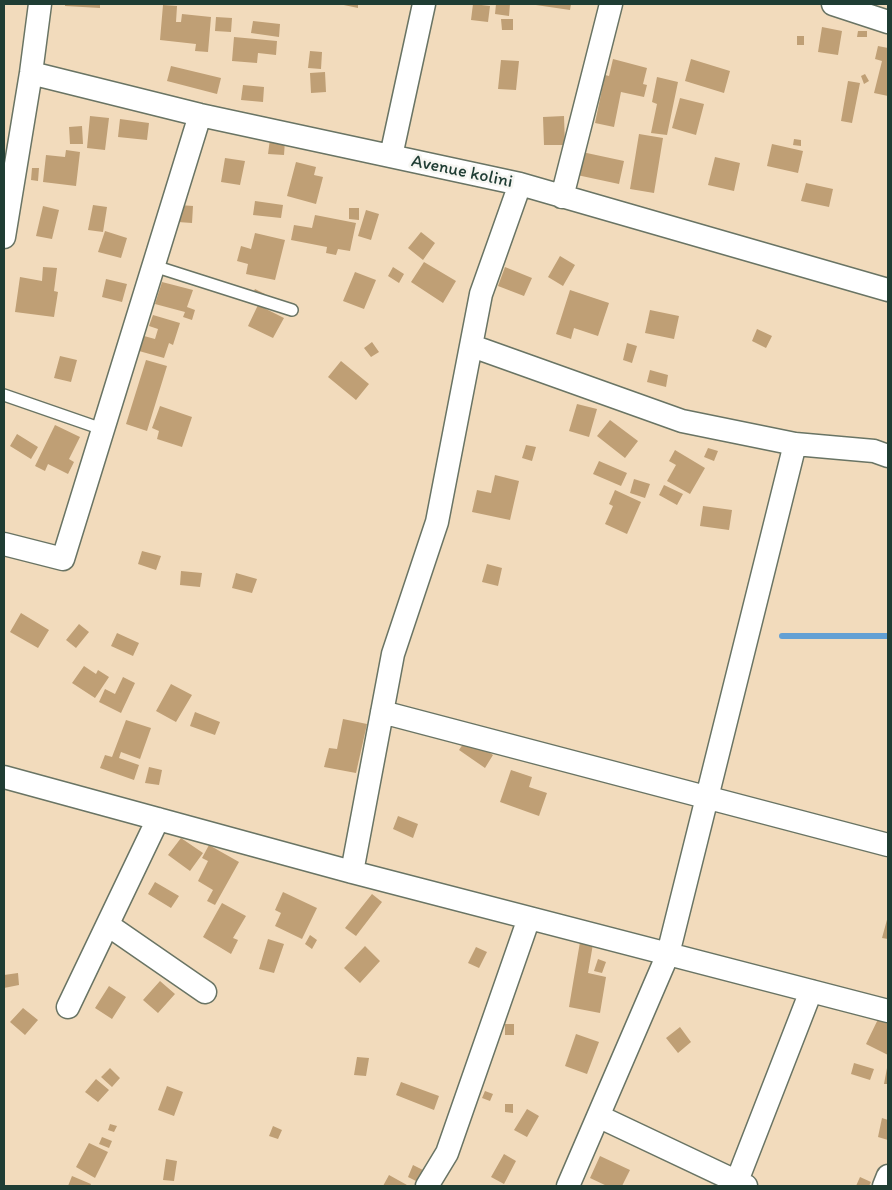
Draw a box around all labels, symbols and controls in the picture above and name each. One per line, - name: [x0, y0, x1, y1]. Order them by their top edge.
- street label: Avenue kolini: [409, 151, 515, 193]

